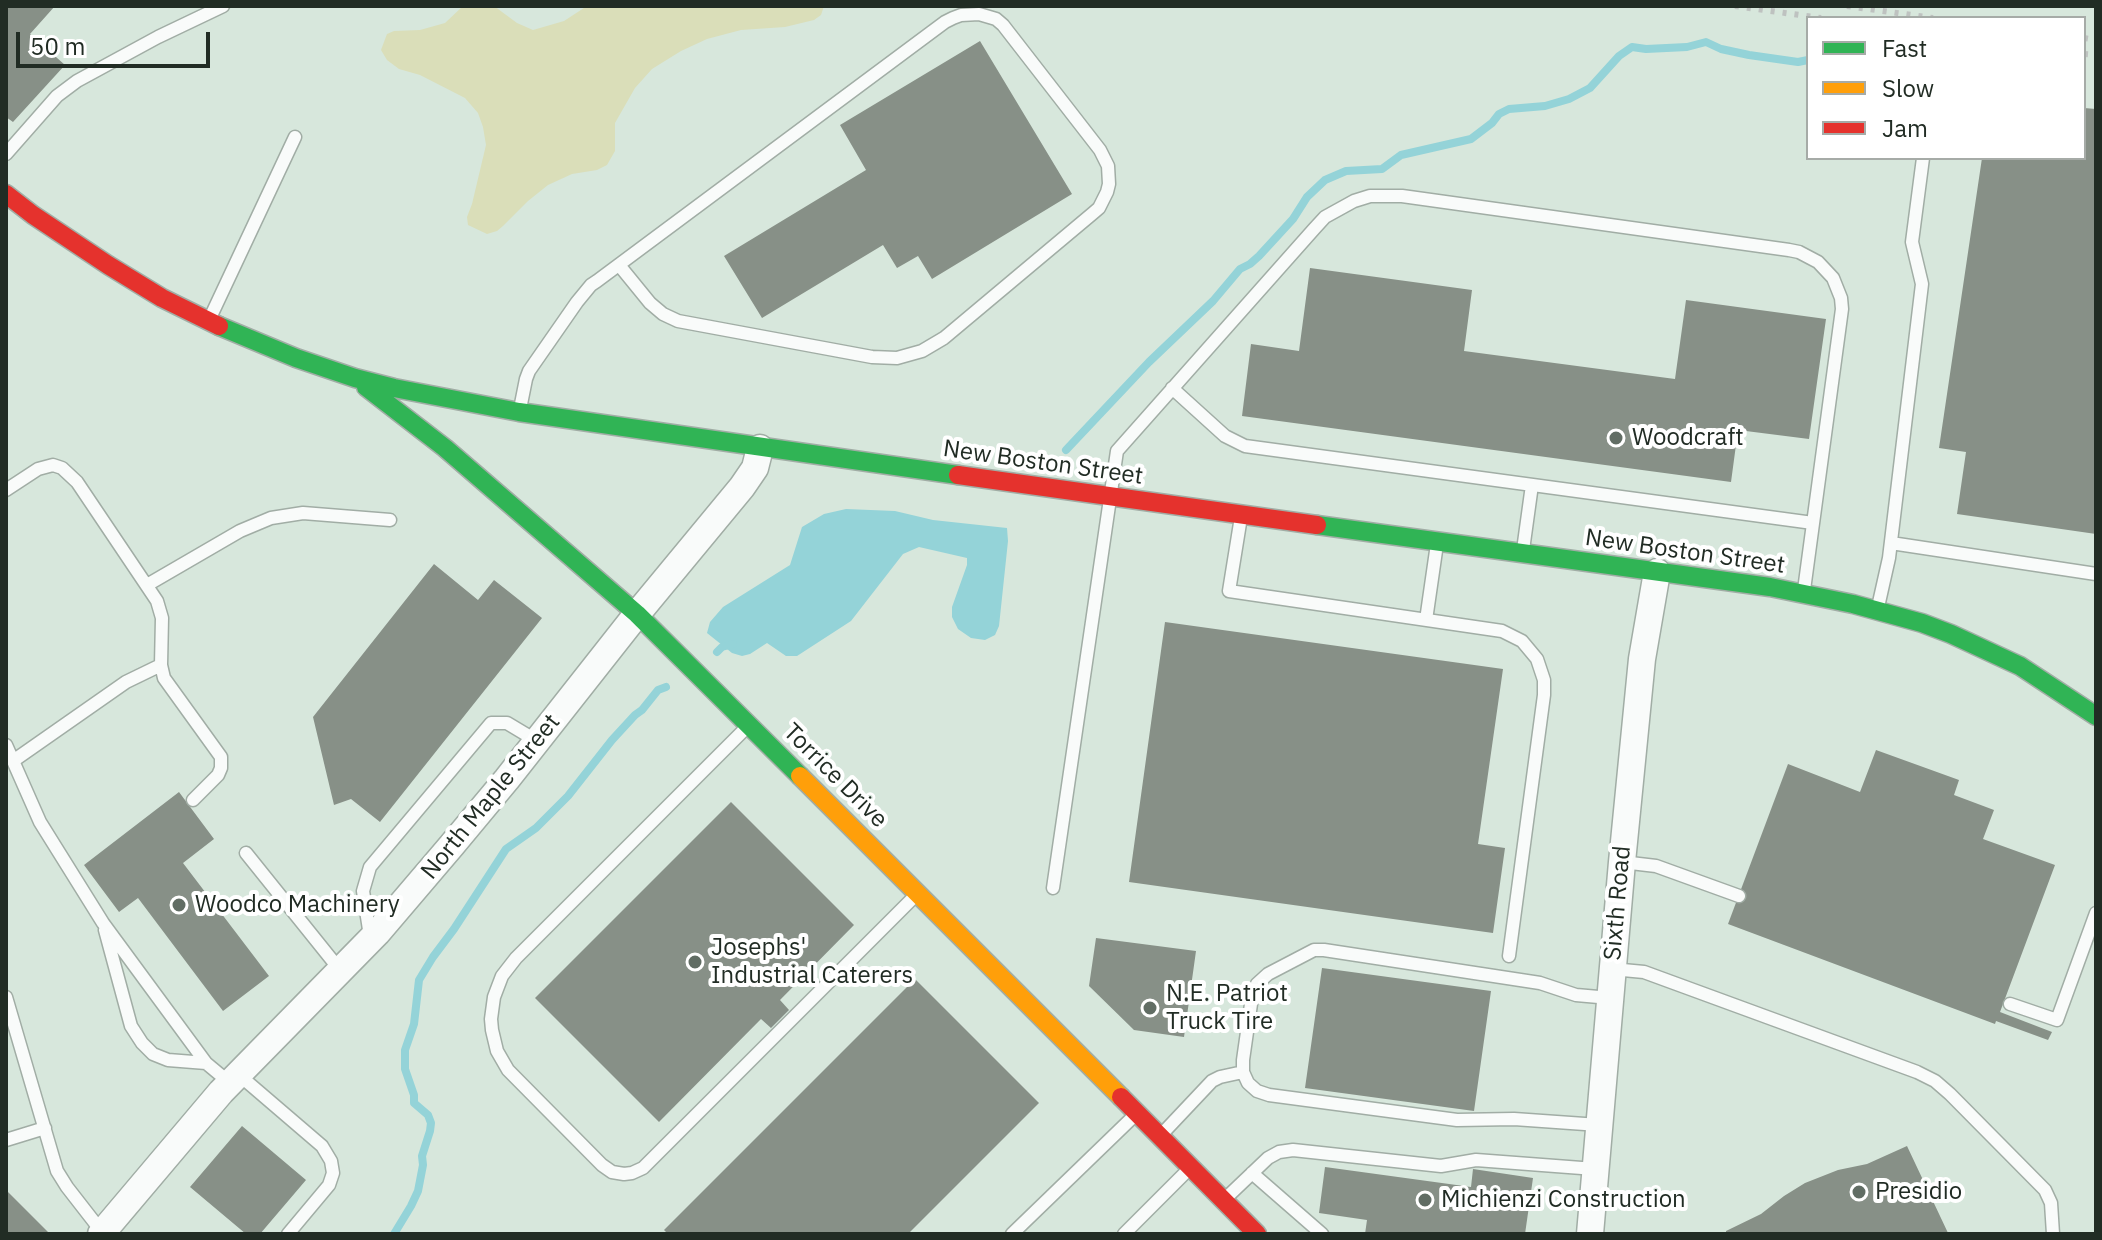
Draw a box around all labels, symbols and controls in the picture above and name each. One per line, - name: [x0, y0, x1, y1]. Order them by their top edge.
- scale bar: [20, 16, 214, 66]
- legend: [1806, 16, 2086, 160]
- text: 50 m: [30, 30, 85, 62]
- text: Fast: [1882, 32, 1927, 64]
- text: Slow: [1882, 72, 1934, 104]
- text: Jam: [1882, 112, 1928, 144]
- place label: Woodcraft: [1632, 424, 1744, 452]
- marker: Woodcraft: [1607, 429, 1625, 447]
- street label: New Boston Street: [941, 435, 1145, 491]
- street label: New Boston Street: [1583, 524, 1787, 580]
- street label: North Maple Street: [415, 708, 567, 886]
- street label: Torrice Drive: [777, 718, 893, 834]
- street label: Sixth Road: [1599, 844, 1637, 962]
- place label: Woodco Machinery: [195, 891, 400, 919]
- marker: Woodco Machinery: [170, 896, 188, 914]
- place label: Josephs' Industrial Caterers: [711, 934, 913, 990]
- marker: Josephs' Industrial Caterers: [686, 953, 704, 971]
- place label: N.E. Patriot Truck Tire: [1166, 980, 1288, 1036]
- marker: N.E. Patriot Truck Tire: [1141, 999, 1159, 1017]
- place label: Presidio: [1875, 1178, 1962, 1206]
- marker: Presidio: [1850, 1183, 1868, 1201]
- place label: Michienzi Construction: [1441, 1186, 1686, 1214]
- marker: Michienzi Construction: [1416, 1191, 1434, 1209]

